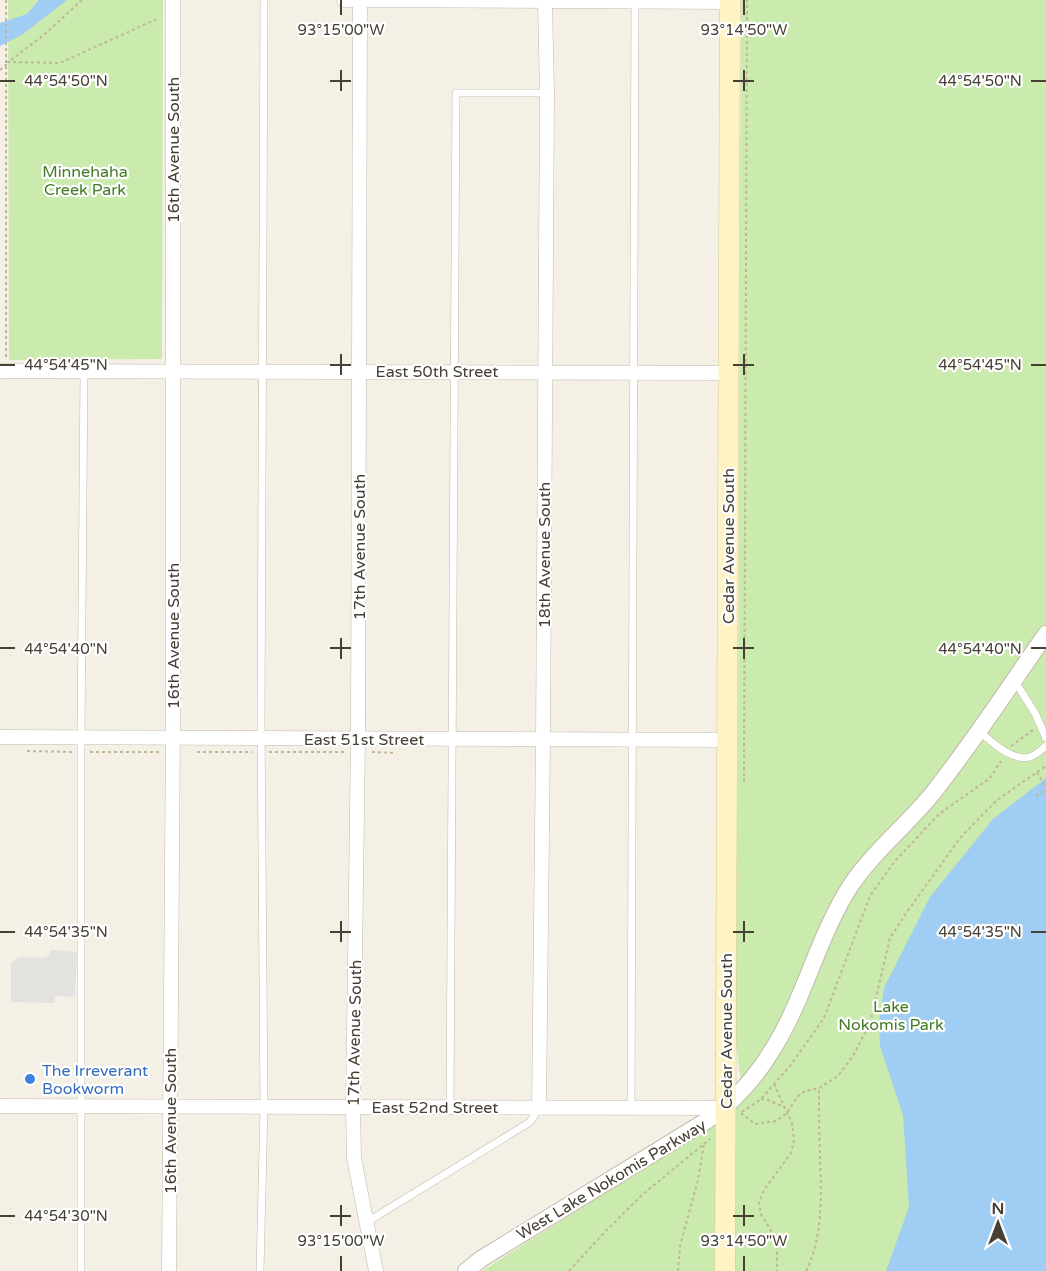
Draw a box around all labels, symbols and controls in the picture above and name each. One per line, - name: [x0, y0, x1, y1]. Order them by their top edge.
- text: 93°15'00"W: [298, 21, 384, 39]
- text: 93°14'50"W: [701, 21, 787, 39]
- text: 44°54'50"N: [24, 72, 108, 90]
- text: 44°54'50"N: [938, 72, 1022, 90]
- street label: 16th Avenue South: [164, 77, 184, 223]
- park label: Minnehaha Creek Park: [42, 162, 128, 200]
- text: 44°54'45"N: [24, 356, 108, 374]
- text: 44°54'45"N: [938, 356, 1022, 374]
- street label: East 50th Street: [376, 362, 498, 382]
- street label: Cedar Avenue South: [719, 468, 739, 624]
- street label: 17th Avenue South: [350, 474, 370, 620]
- street label: 18th Avenue South: [535, 482, 555, 628]
- street label: 16th Avenue South: [164, 563, 184, 709]
- text: 44°54'40"N: [24, 640, 108, 658]
- text: 44°54'40"N: [938, 640, 1022, 658]
- street label: East 51st Street: [304, 730, 424, 750]
- text: 44°54'35"N: [24, 923, 108, 941]
- text: 44°54'35"N: [938, 923, 1022, 941]
- street label: Cedar Avenue South: [717, 953, 737, 1109]
- street label: 17th Avenue South: [344, 959, 366, 1107]
- park label: Lake Nokomis Park: [838, 997, 944, 1035]
- street label: 16th Avenue South: [161, 1048, 181, 1194]
- place label: The Irreverant Bookworm: [42, 1061, 148, 1099]
- marker: The Irreverant Bookworm: [23, 1072, 37, 1086]
- street label: East 52nd Street: [372, 1098, 498, 1118]
- street label: West Lake Nokomis Parkway: [513, 1115, 710, 1245]
- north arrow: [968, 1193, 1028, 1253]
- text: N: [992, 1199, 1004, 1219]
- text: 44°54'30"N: [24, 1207, 108, 1225]
- text: 93°15'00"W: [298, 1232, 384, 1250]
- text: 93°14'50"W: [701, 1232, 787, 1250]

